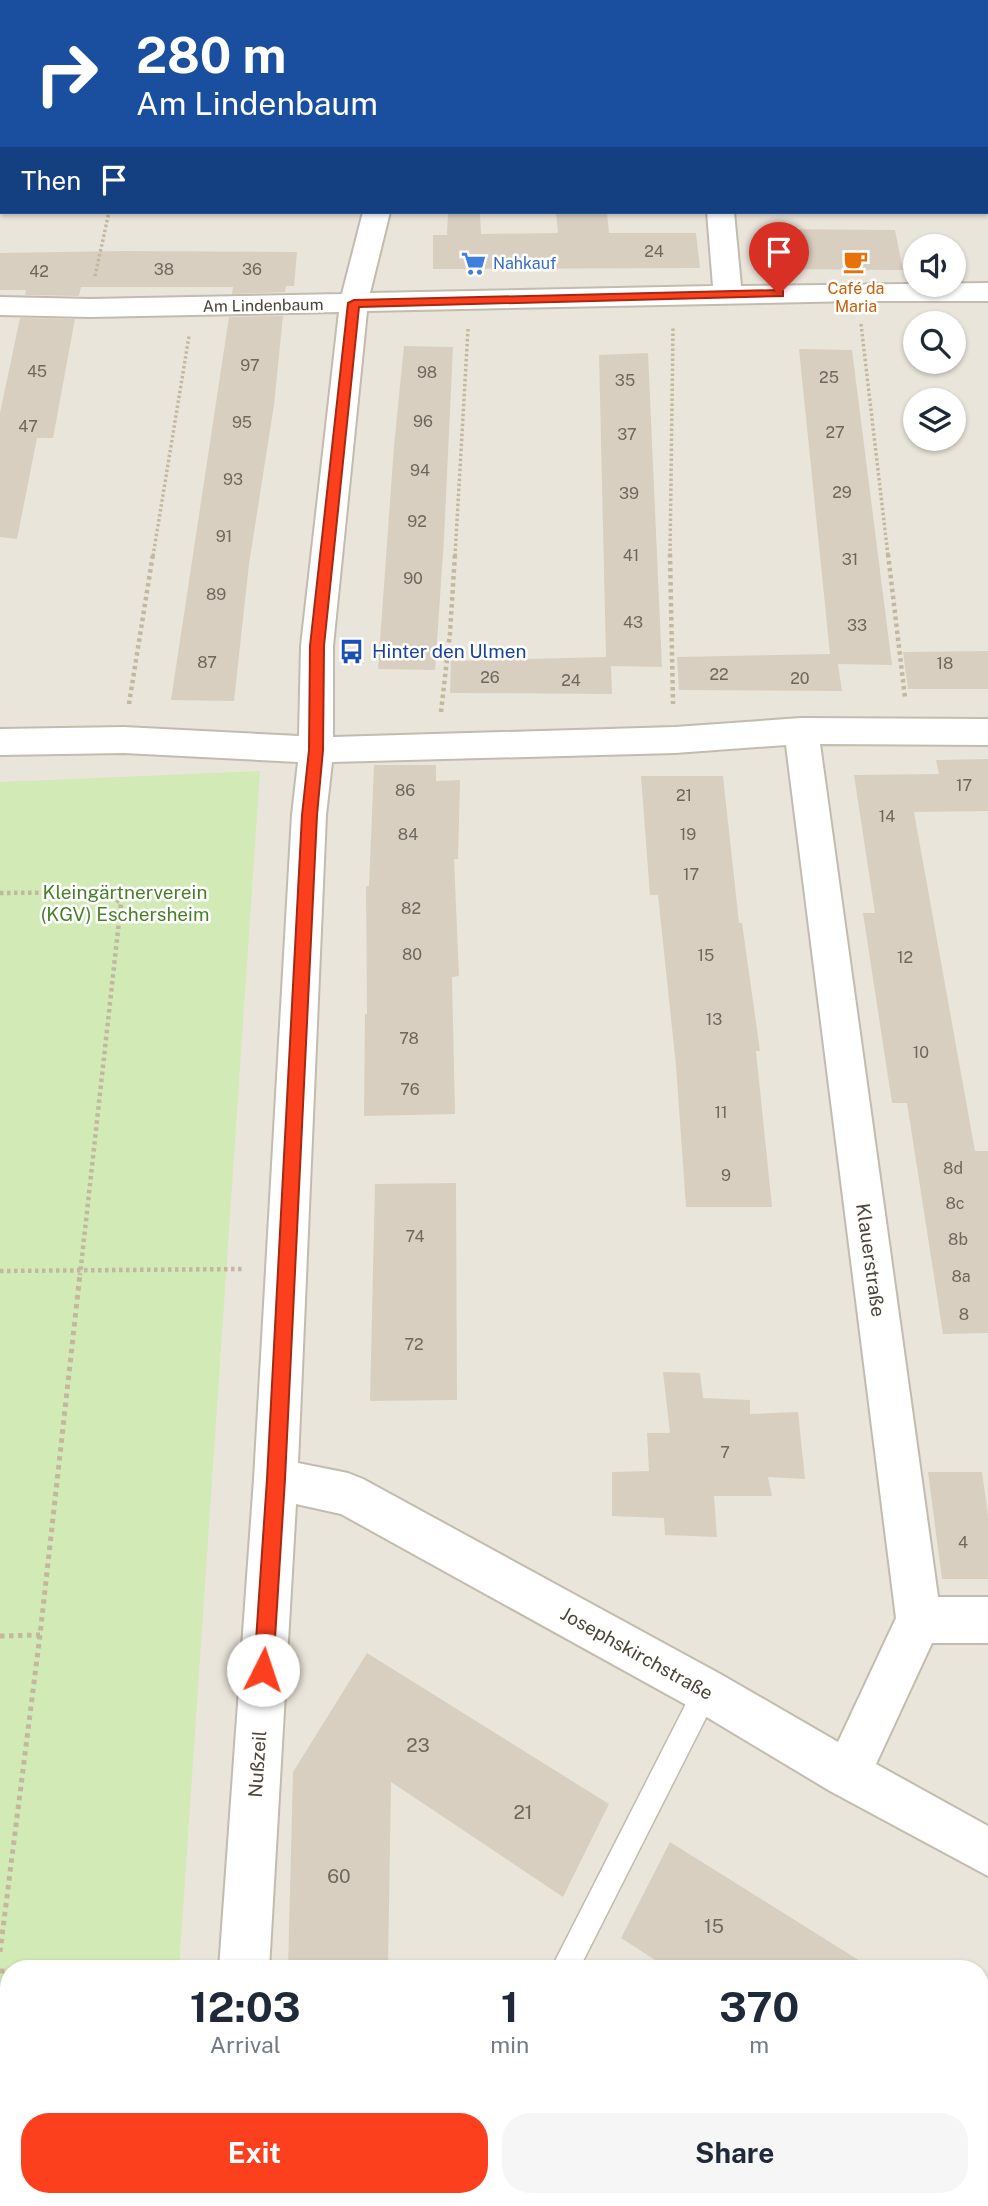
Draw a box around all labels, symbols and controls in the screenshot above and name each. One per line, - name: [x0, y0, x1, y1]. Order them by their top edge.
- text: 280 m: [136, 26, 286, 84]
- icon: right: [21, 28, 112, 119]
- text: Am Lindenbaum: [136, 85, 378, 122]
- icon: arrive: [95, 161, 133, 199]
- text: Then: [21, 165, 81, 196]
- pin: [749, 222, 809, 294]
- icon: arrive: [760, 233, 798, 271]
- map controls: [903, 234, 966, 451]
- button: sound: [903, 234, 966, 297]
- house number: 24: [644, 242, 664, 261]
- cafe icon: Café da Maria: [842, 248, 870, 276]
- supermarket icon: Nahkauf: [459, 249, 487, 277]
- place label: Nahkauf: [493, 254, 556, 273]
- house number: 38: [154, 260, 174, 279]
- house number: 36: [242, 260, 262, 279]
- house number: 42: [29, 262, 49, 281]
- place label: Café da Maria: [828, 279, 884, 316]
- street label: Am Lindenbaum: [202, 295, 324, 316]
- button: search: [903, 311, 966, 374]
- house number: 97: [240, 356, 260, 375]
- house number: 45: [27, 362, 47, 381]
- house number: 98: [417, 363, 437, 382]
- house number: 25: [819, 368, 839, 387]
- house number: 35: [615, 371, 635, 390]
- button: layers: [903, 388, 966, 451]
- house number: 96: [413, 412, 433, 431]
- house number: 95: [232, 413, 252, 432]
- house number: 47: [18, 417, 38, 436]
- house number: 27: [825, 423, 845, 442]
- house number: 37: [617, 425, 637, 444]
- house number: 94: [410, 461, 430, 480]
- house number: 93: [223, 470, 243, 489]
- house number: 29: [832, 483, 852, 502]
- house number: 39: [619, 484, 639, 503]
- house number: 92: [407, 512, 427, 531]
- house number: 91: [216, 527, 232, 546]
- house number: 41: [623, 546, 639, 565]
- house number: 31: [842, 550, 858, 569]
- house number: 90: [403, 569, 423, 588]
- house number: 89: [206, 585, 226, 604]
- house number: 43: [623, 613, 643, 632]
- house number: 33: [847, 616, 867, 635]
- bus stop icon: Hinter den Ulmen: [338, 637, 366, 665]
- place label: Hinter den Ulmen: [372, 640, 526, 662]
- house number: 87: [197, 653, 217, 672]
- house number: 18: [937, 654, 953, 673]
- house number: 22: [709, 665, 729, 684]
- house number: 26: [480, 668, 500, 687]
- house number: 20: [790, 669, 810, 688]
- house number: 24: [561, 671, 581, 690]
- house number: 17: [956, 776, 972, 795]
- house number: 86: [395, 781, 415, 800]
- house number: 21: [676, 786, 692, 805]
- house number: 14: [879, 807, 895, 826]
- house number: 84: [398, 825, 418, 844]
- house number: 19: [680, 825, 696, 844]
- house number: 17: [683, 865, 699, 884]
- park label: Kleingärtnerverein (KGV) Eschersheim: [41, 881, 209, 925]
- house number: 82: [401, 899, 421, 918]
- house number: 80: [402, 945, 422, 964]
- house number: 15: [698, 946, 714, 965]
- house number: 12: [897, 948, 913, 967]
- house number: 13: [706, 1010, 722, 1029]
- house number: 78: [399, 1029, 419, 1048]
- house number: 10: [913, 1043, 929, 1062]
- house number: 76: [400, 1080, 420, 1099]
- house number: 11: [714, 1103, 728, 1122]
- house number: 8d: [943, 1159, 963, 1178]
- house number: 9: [721, 1166, 731, 1185]
- house number: 8c: [945, 1194, 965, 1213]
- street label: Klauerstraße: [852, 1202, 890, 1318]
- house number: 74: [405, 1227, 425, 1246]
- house number: 8b: [948, 1230, 968, 1249]
- house number: 8a: [951, 1267, 971, 1286]
- house number: 8: [959, 1305, 969, 1324]
- house number: 72: [404, 1335, 424, 1354]
- house number: 7: [720, 1443, 730, 1462]
- house number: 4: [958, 1533, 968, 1552]
- street label: Josephskirchstraße: [557, 1602, 717, 1704]
- position arrow: [226, 1633, 300, 1707]
- street label: Nußzeil: [244, 1730, 270, 1798]
- house number: 23: [406, 1734, 430, 1756]
- house number: 21: [513, 1801, 533, 1823]
- house number: 60: [327, 1865, 351, 1887]
- house number: 15: [704, 1915, 724, 1937]
- text: 12:03: [190, 1982, 301, 2031]
- text: 1: [501, 1982, 519, 2031]
- text: 370: [719, 1982, 799, 2031]
- text: Arrival: [210, 2031, 281, 2058]
- text: min: [490, 2031, 529, 2058]
- text: m: [749, 2031, 769, 2058]
- button: Exit: [21, 2113, 488, 2193]
- button: Share: [502, 2113, 968, 2193]

